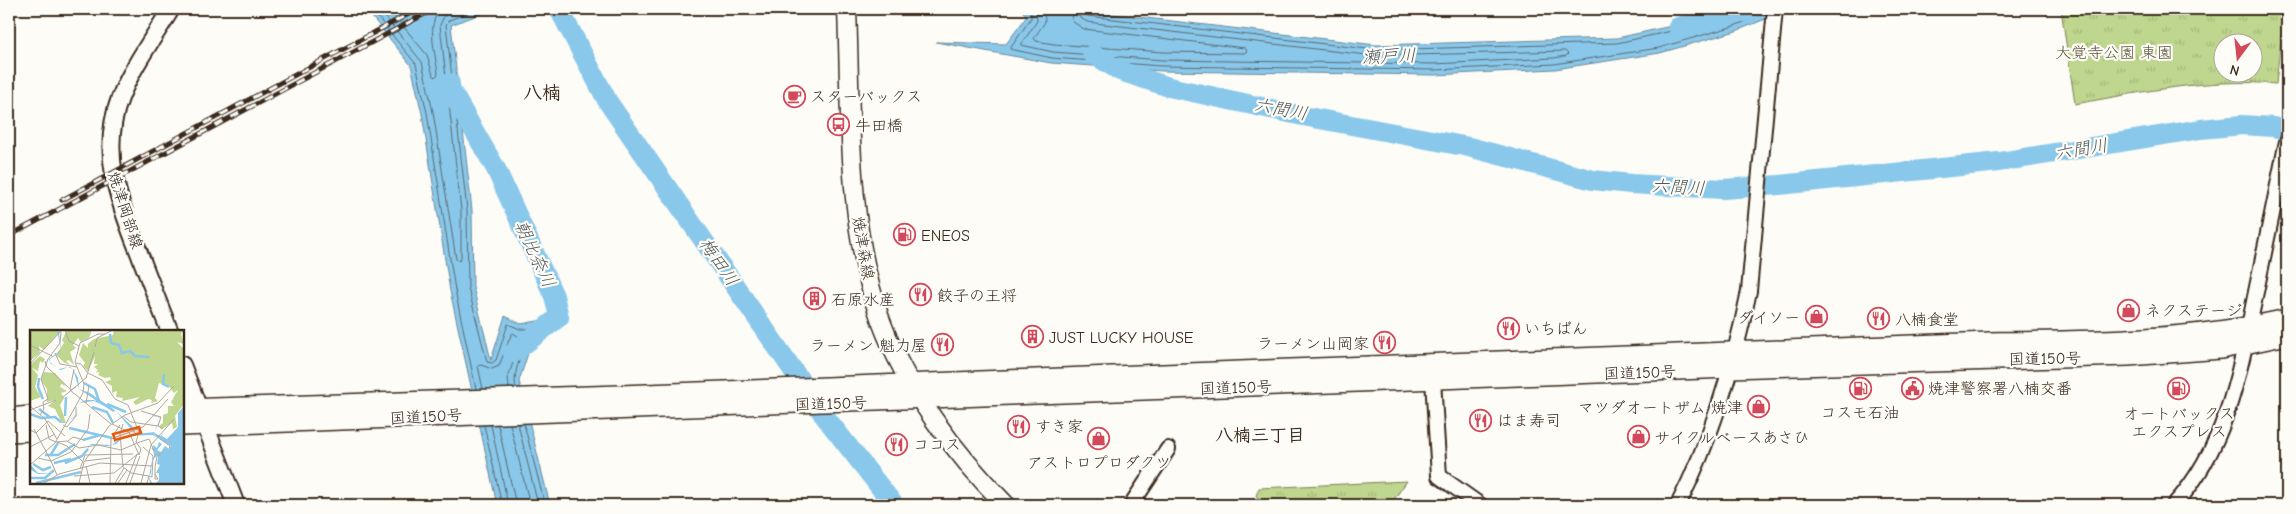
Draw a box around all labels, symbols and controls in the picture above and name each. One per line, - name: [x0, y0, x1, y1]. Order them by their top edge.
- north arrow: [2214, 32, 2264, 82]
- park label: 大覚寺公園 東園: [2055, 44, 2173, 62]
- water label: 瀬戸川: [1362, 45, 1416, 68]
- text: N: [2228, 61, 2241, 79]
- district label: 八楠: [523, 82, 561, 104]
- cafe icon: スターバックス: [782, 84, 806, 108]
- place label: スターバックス: [810, 88, 922, 106]
- water label: 六間川: [1252, 94, 1309, 125]
- bus stop icon: 牛田橋: [827, 113, 851, 137]
- place label: 牛田橋: [855, 117, 903, 135]
- water label: 六間川: [2053, 135, 2109, 164]
- street label: 焼津岡部線: [104, 169, 146, 251]
- water label: 六間川: [1650, 176, 1705, 199]
- street label: 焼津森線: [849, 215, 877, 281]
- water label: 朝比奈川: [510, 217, 559, 291]
- fuel station icon: ENEOS: [893, 223, 917, 247]
- place label: ENEOS: [921, 227, 970, 245]
- water label: 梅田川: [695, 234, 743, 290]
- restaurant icon: 餃子の王将: [909, 283, 933, 307]
- building icon: 石原水産: [803, 287, 827, 311]
- place label: 餃子の王将: [937, 287, 1017, 305]
- place label: 石原水産: [831, 291, 895, 309]
- shop icon: ネクステージ: [2117, 298, 2141, 322]
- place label: ネクステージ: [2145, 302, 2242, 320]
- shop icon: ダイソー: [1804, 305, 1828, 329]
- restaurant icon: 八楠食堂: [1867, 307, 1891, 331]
- place label: ダイソー: [1738, 309, 1800, 327]
- place label: 八楠食堂: [1895, 311, 1959, 329]
- restaurant icon: いちばん: [1496, 316, 1520, 340]
- place label: いちばん: [1524, 320, 1588, 338]
- building icon: JUST LUCKY HOUSE: [1021, 325, 1045, 349]
- place label: JUST LUCKY HOUSE: [1049, 329, 1194, 347]
- inset map: [30, 330, 184, 484]
- restaurant icon: ラーメン山岡家: [1373, 331, 1397, 355]
- restaurant icon: ラーメン 魁力屋: [931, 333, 955, 357]
- place label: ラーメン山岡家: [1257, 335, 1369, 353]
- place label: ラーメン 魁力屋: [810, 337, 927, 355]
- street label: 国道150号: [2008, 349, 2082, 369]
- street label: 国道150号: [1603, 363, 1677, 383]
- fuel station icon: コスモ石油: [1848, 376, 1872, 400]
- public building icon: 焼津警察署八楠交番: [1900, 376, 1924, 400]
- fuel station icon: オートバックス エクスプレス: [2167, 377, 2191, 401]
- street label: 国道150号: [1199, 378, 1273, 398]
- place label: 焼津警察署八楠交番: [1928, 380, 2072, 398]
- street label: 国道150号: [794, 394, 868, 414]
- shop icon: マツダオートザム 焼津: [1747, 395, 1771, 419]
- place label: マツダオートザム 焼津: [1578, 399, 1743, 417]
- place label: コスモ石油: [1820, 404, 1900, 422]
- place label: オートバックス エクスプレス: [2123, 405, 2235, 441]
- street label: 国道150号: [389, 406, 463, 428]
- restaurant icon: はま寿司: [1469, 408, 1493, 432]
- place label: はま寿司: [1497, 412, 1561, 430]
- restaurant icon: すき家: [1007, 414, 1031, 438]
- place label: すき家: [1035, 418, 1083, 436]
- district label: 八楠三丁目: [1215, 425, 1305, 446]
- shop icon: サイクルベースあさひ: [1626, 425, 1650, 449]
- shop icon: アストロプロダクツ: [1087, 426, 1111, 450]
- place label: サイクルベースあさひ: [1654, 429, 1810, 447]
- restaurant icon: ココス: [885, 432, 909, 456]
- place label: ココス: [913, 436, 961, 454]
- place label: アストロプロダクツ: [1027, 454, 1171, 472]

